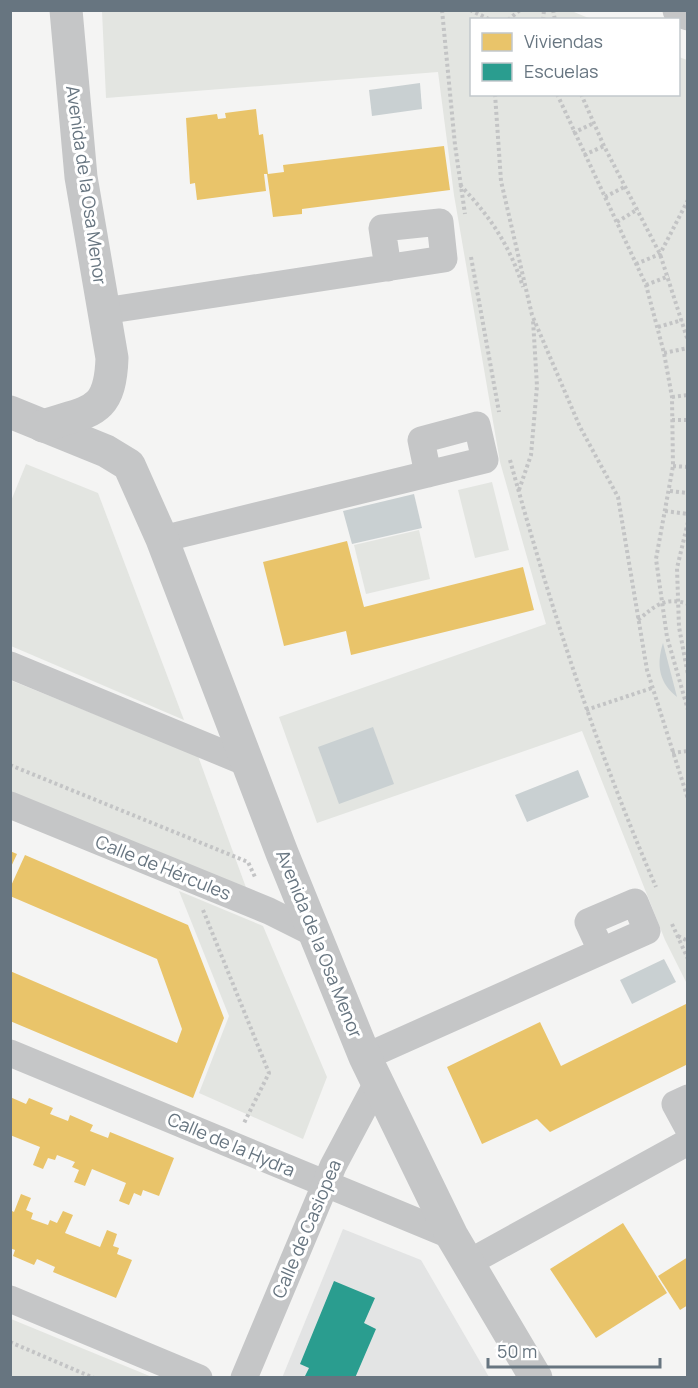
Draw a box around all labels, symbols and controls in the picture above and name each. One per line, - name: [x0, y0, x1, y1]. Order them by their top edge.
- legend: [470, 18, 680, 96]
- text: Viviendas: [524, 29, 603, 53]
- text: Escuelas: [524, 59, 599, 83]
- street label: Avenida de la Osa Menor: [61, 84, 113, 286]
- street label: Calle de Hércules: [92, 829, 235, 905]
- street label: Avenida de la Osa Menor: [271, 846, 369, 1042]
- street label: Calle de la Hydra: [164, 1106, 299, 1182]
- street label: Calle de Casiopea: [266, 1156, 346, 1302]
- scale bar: [488, 1331, 660, 1369]
- text: 50 m: [497, 1339, 537, 1363]

